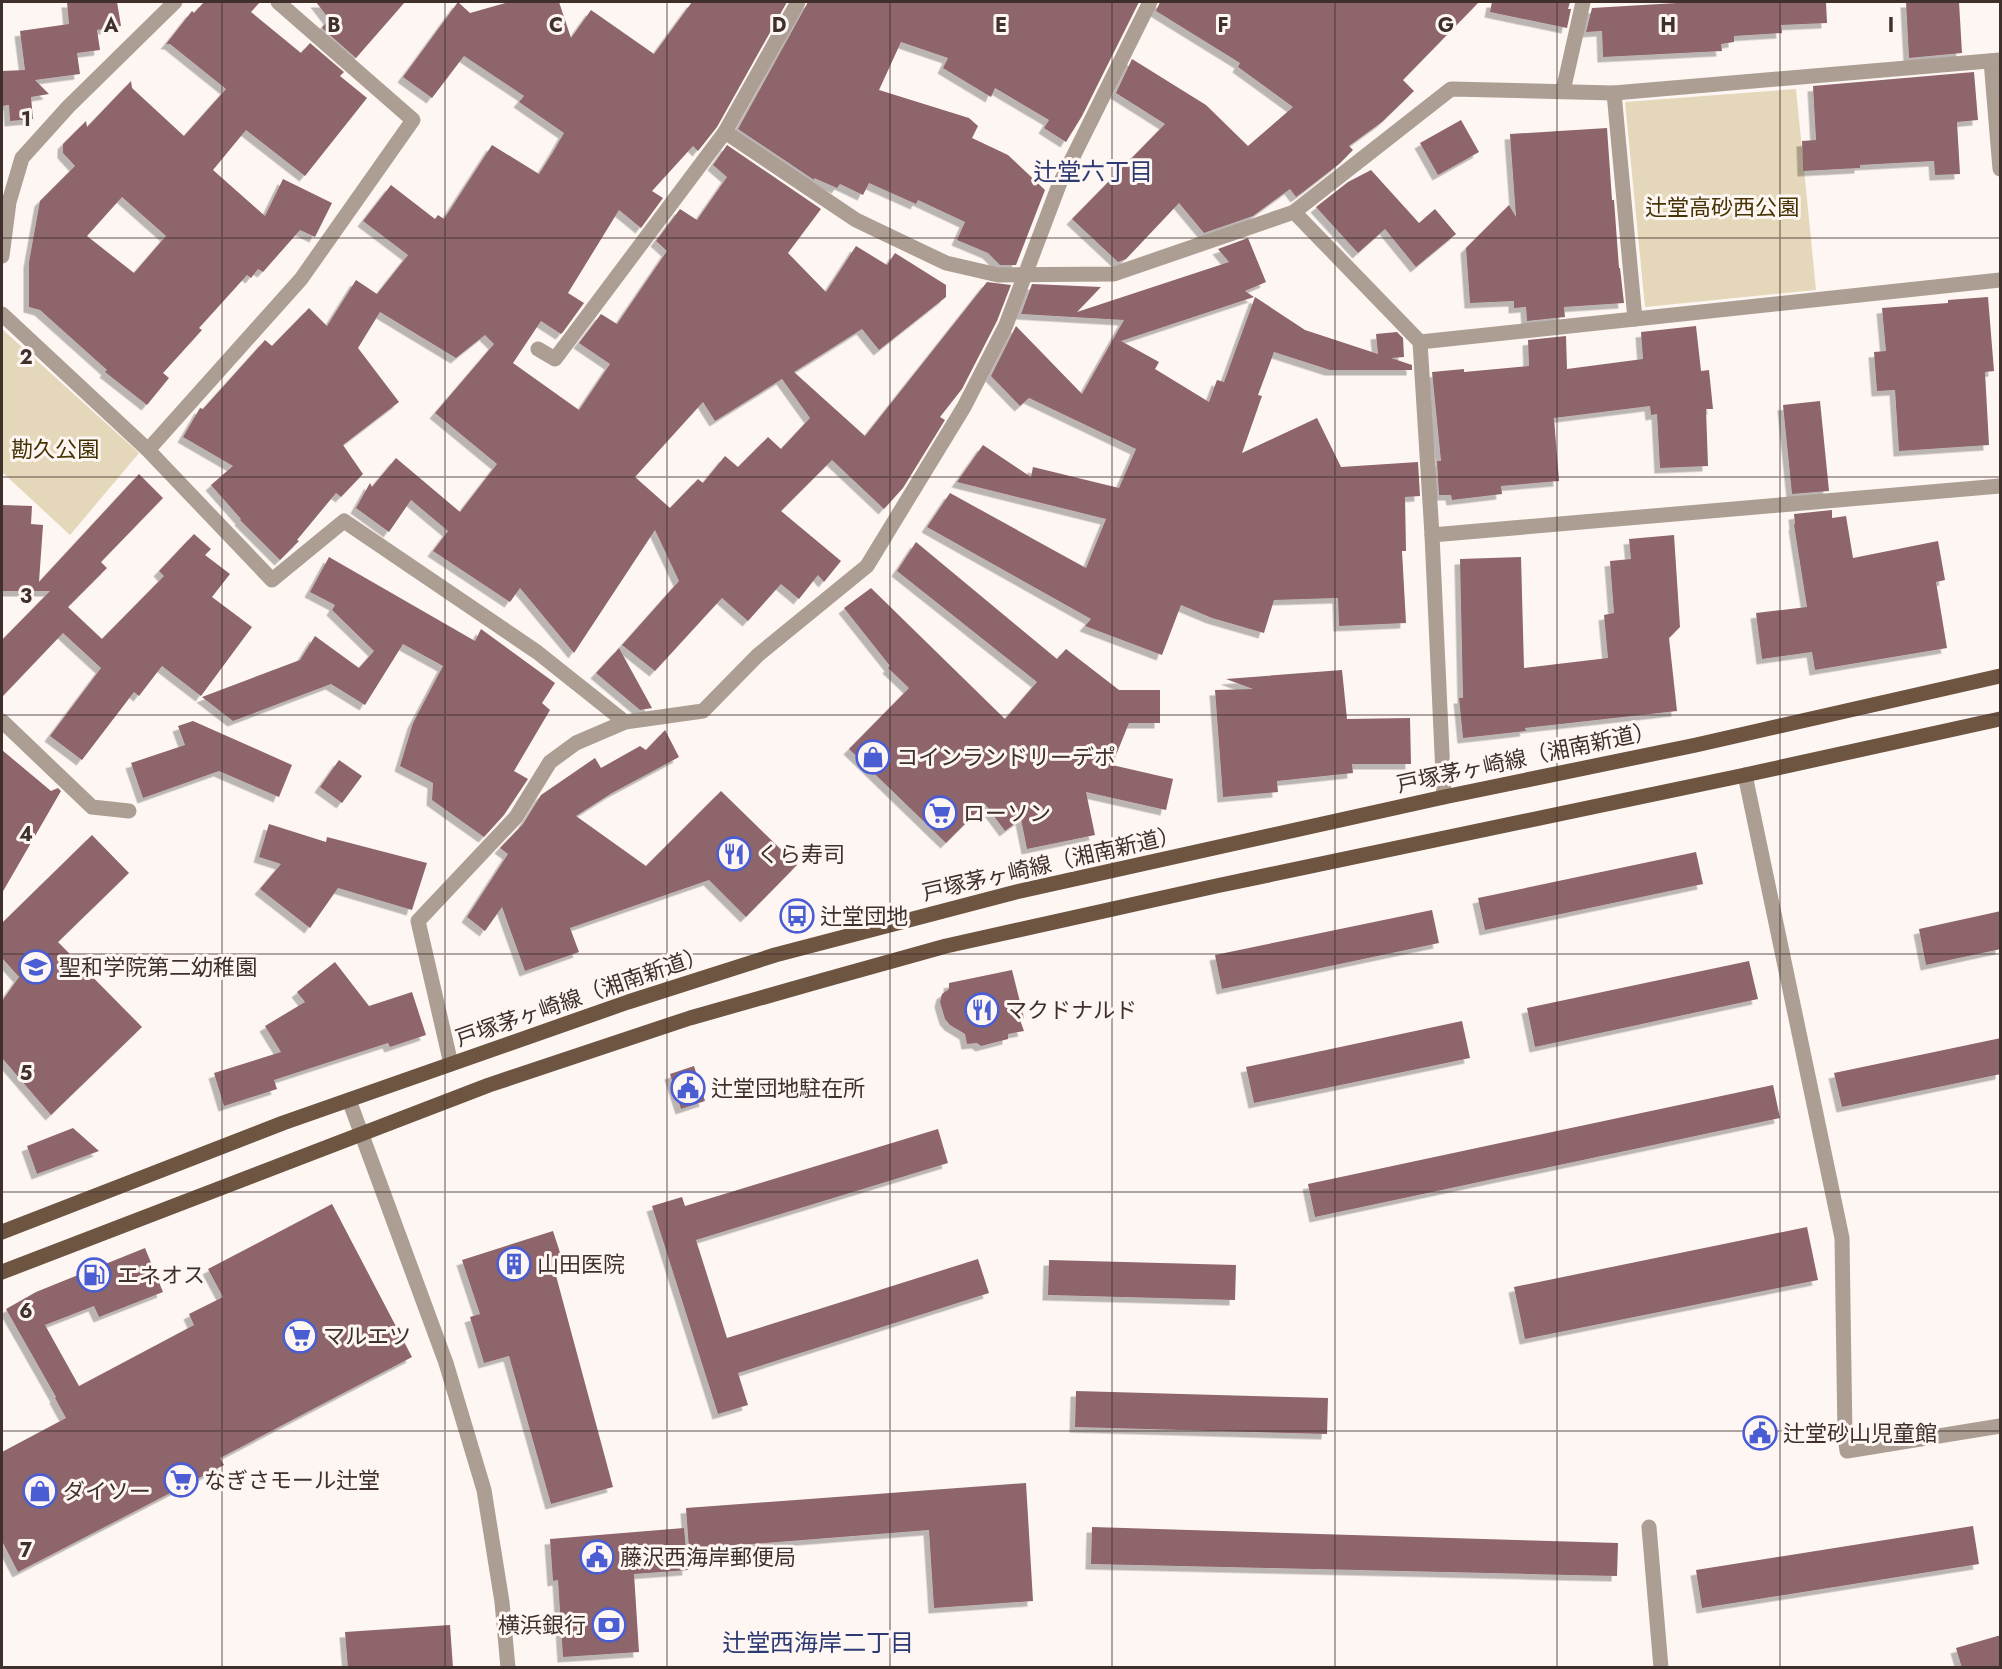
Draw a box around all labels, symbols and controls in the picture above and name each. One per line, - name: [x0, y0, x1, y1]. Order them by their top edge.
- text: A: [103, 11, 119, 40]
- text: B: [327, 11, 341, 40]
- text: C: [549, 11, 563, 40]
- text: D: [772, 11, 786, 40]
- text: E: [995, 11, 1007, 40]
- text: F: [1217, 11, 1229, 40]
- text: G: [1438, 11, 1454, 40]
- text: H: [1660, 11, 1676, 40]
- text: I: [1888, 11, 1894, 40]
- text: 1: [21, 105, 31, 134]
- district label: 辻堂六丁目: [1033, 154, 1153, 189]
- park label: 辻堂高砂西公園: [1645, 191, 1799, 223]
- text: 2: [19, 343, 33, 372]
- park label: 勘久公園: [11, 433, 99, 465]
- text: 3: [20, 582, 32, 611]
- street label: 戸塚茅ヶ崎線（湘南新道）: [1394, 714, 1658, 800]
- shop icon: コインランドリーデポ: [855, 739, 891, 775]
- place label: コインランドリーデポ: [896, 741, 1116, 773]
- supermarket icon: ローソン: [922, 795, 958, 831]
- place label: ローソン: [963, 797, 1051, 829]
- street label: 戸塚茅ヶ崎線（湘南新道）: [919, 818, 1183, 908]
- text: 4: [19, 820, 33, 849]
- restaurant icon: くら寿司: [716, 836, 752, 872]
- place label: くら寿司: [757, 838, 845, 870]
- bus stop icon: 辻堂団地: [779, 898, 815, 934]
- place label: 辻堂団地: [820, 900, 908, 932]
- street label: 戸塚茅ヶ崎線（湘南新道）: [451, 938, 711, 1054]
- school or university icon: 聖和学院第二幼稚園: [18, 949, 54, 985]
- place label: 聖和学院第二幼稚園: [59, 951, 257, 983]
- restaurant icon: マクドナルド: [964, 992, 1000, 1028]
- place label: マクドナルド: [1005, 994, 1137, 1026]
- text: 5: [20, 1059, 33, 1088]
- public building icon: 辻堂団地駐在所: [670, 1070, 706, 1106]
- place label: 辻堂団地駐在所: [711, 1072, 865, 1104]
- building icon: 山田医院: [496, 1246, 532, 1282]
- place label: 山田医院: [537, 1248, 625, 1280]
- fuel station icon: エネオス: [76, 1257, 112, 1293]
- place label: エネオス: [117, 1259, 205, 1291]
- text: 6: [19, 1297, 33, 1326]
- supermarket icon: マルエツ: [282, 1318, 318, 1354]
- place label: マルエツ: [323, 1320, 411, 1352]
- public building icon: 辻堂砂山児童館: [1742, 1415, 1778, 1451]
- place label: 辻堂砂山児童館: [1783, 1417, 1937, 1449]
- supermarket icon: なぎさモール辻堂: [163, 1462, 199, 1498]
- place label: なぎさモール辻堂: [204, 1464, 380, 1496]
- shop icon: ダイソー: [22, 1473, 58, 1509]
- place label: ダイソー: [63, 1475, 151, 1507]
- text: 7: [20, 1536, 33, 1565]
- public building icon: 藤沢西海岸郵便局: [579, 1539, 615, 1575]
- place label: 藤沢西海岸郵便局: [620, 1541, 796, 1573]
- bank icon: 横浜銀行: [591, 1607, 627, 1643]
- place label: 横浜銀行: [498, 1609, 586, 1641]
- district label: 辻堂西海岸二丁目: [722, 1625, 914, 1660]

